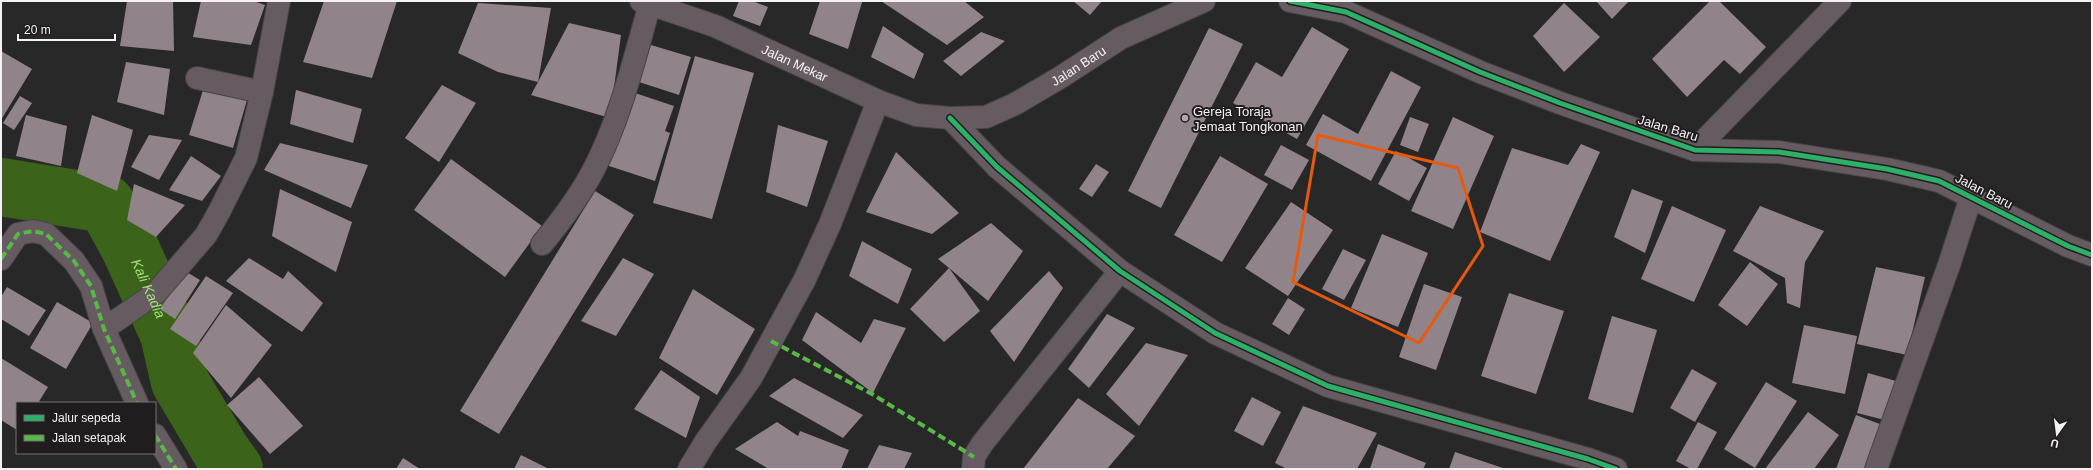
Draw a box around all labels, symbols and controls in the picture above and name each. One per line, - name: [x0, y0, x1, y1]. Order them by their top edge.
- scale bar: [18, 16, 115, 42]
- text: 20 m: [24, 23, 51, 37]
- street label: Jalan Mekar: [760, 41, 831, 85]
- street label: Jalan Baru: [1048, 42, 1109, 89]
- place label: Gereja Toraja Jemaat Tongkonan: [1193, 104, 1303, 134]
- street label: Jalan Baru: [1636, 112, 1700, 144]
- marker: Gereja Toraja Jemaat Tongkonan: [1180, 113, 1190, 123]
- street label: Jalan Baru: [1953, 170, 2015, 212]
- water label: Kali Kadia: [128, 256, 169, 321]
- legend: [16, 402, 156, 454]
- text: Jalur sepeda: [52, 411, 121, 425]
- north arrow: [2037, 414, 2077, 454]
- text: Jalan setapak: [52, 431, 127, 445]
- text: U: [2049, 437, 2060, 450]

